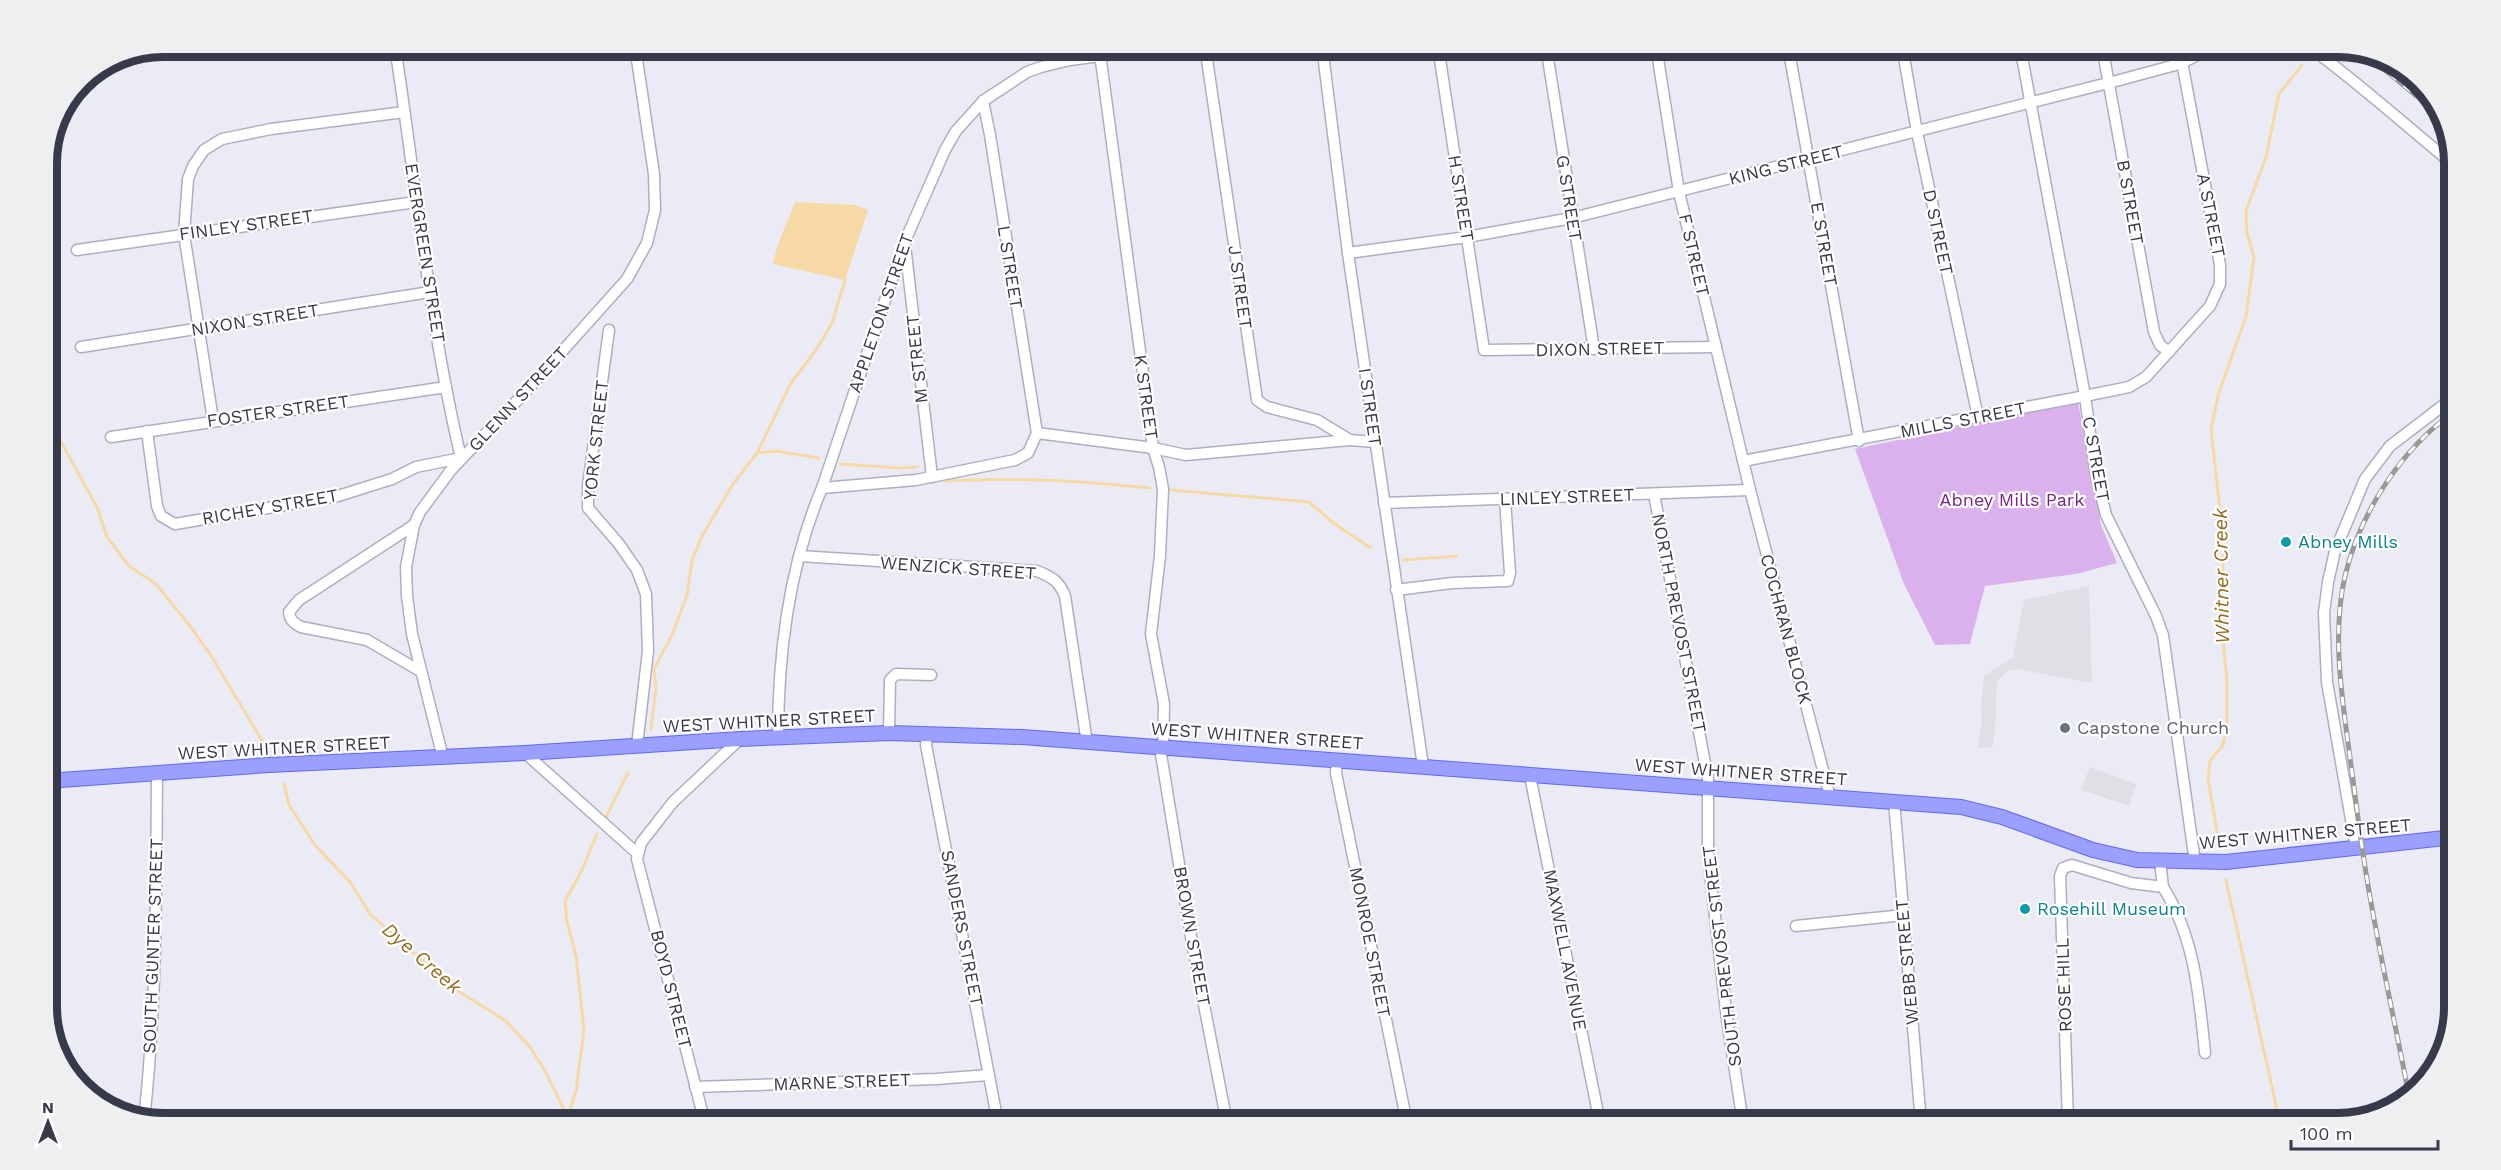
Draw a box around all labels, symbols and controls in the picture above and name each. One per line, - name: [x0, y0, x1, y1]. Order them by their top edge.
- street label: KING STREET: [1726, 140, 1845, 189]
- street label: H STREET: [1444, 153, 1479, 243]
- street label: G STREET: [1552, 153, 1587, 243]
- street label: B STREET: [2113, 158, 2148, 246]
- street label: EVERGREEN STREET: [401, 162, 450, 344]
- street label: A STREET: [2193, 171, 2230, 259]
- street label: D STREET: [1919, 187, 1958, 277]
- street label: E STREET: [1807, 200, 1842, 288]
- street label: FINLEY STREET: [178, 205, 314, 244]
- street label: F STREET: [1675, 211, 1714, 298]
- street label: L STREET: [994, 224, 1027, 310]
- street label: APPLETON STREET: [843, 230, 918, 395]
- street label: J STREET: [1224, 244, 1257, 330]
- street label: NIXON STREET: [189, 299, 321, 340]
- street label: M STREET: [901, 313, 932, 405]
- street label: DIXON STREET: [1535, 337, 1665, 360]
- street label: GLENN STREET: [464, 342, 572, 455]
- street label: K STREET: [1130, 353, 1163, 441]
- street label: I STREET: [1355, 366, 1386, 448]
- street label: YORK STREET: [579, 379, 612, 501]
- street label: FOSTER STREET: [205, 390, 351, 431]
- street label: MILLS STREET: [1898, 397, 2028, 442]
- street label: C STREET: [2079, 415, 2114, 503]
- street label: RICHEY STREET: [200, 484, 340, 529]
- street label: LINLEY STREET: [1499, 484, 1635, 509]
- park label: Abney Mills Park: [1940, 489, 2084, 510]
- water label: Whitner Creek: [2208, 507, 2234, 644]
- street label: NORTH PREVOST STREET: [1648, 511, 1711, 734]
- place label: Abney Mills: [2298, 531, 2398, 552]
- marker: Abney Mills: [2279, 535, 2293, 549]
- street label: WENZICK STREET: [879, 552, 1037, 583]
- street label: COCHRAN BLOCK: [1756, 552, 1817, 706]
- street label: WEST WHITNER STREET: [662, 704, 876, 737]
- place label: Capstone Church: [2077, 717, 2229, 738]
- street label: WEST WHITNER STREET: [1150, 718, 1364, 753]
- marker: Capstone Church: [2058, 721, 2072, 735]
- street label: WEST WHITNER STREET: [177, 731, 391, 764]
- street label: WEST WHITNER STREET: [1634, 754, 1848, 789]
- street label: WEST WHITNER STREET: [2198, 814, 2412, 853]
- street label: SOUTH GUNTER STREET: [138, 838, 167, 1054]
- street label: SOUTH PREVOST STREET: [1698, 844, 1745, 1068]
- street label: SANDERS STREET: [937, 848, 988, 1008]
- street label: BROWN STREET: [1170, 865, 1215, 1007]
- street label: MONROE STREET: [1346, 865, 1395, 1019]
- street label: MAXWELL AVENUE: [1540, 867, 1591, 1033]
- street label: WEBB STREET: [1891, 898, 1922, 1026]
- place label: Rosehill Museum: [2037, 898, 2186, 919]
- marker: Rosehill Museum: [2018, 902, 2032, 916]
- water label: Dye Creek: [377, 917, 467, 1000]
- street label: BOYD STREET: [647, 927, 696, 1051]
- street label: ROSE HILL: [2051, 937, 2076, 1033]
- street label: MARNE STREET: [773, 1069, 911, 1094]
- north arrow: [18, 1092, 78, 1152]
- text: N: [42, 1098, 54, 1117]
- scale bar: [2291, 1113, 2438, 1151]
- text: 100 m: [2300, 1123, 2353, 1144]

